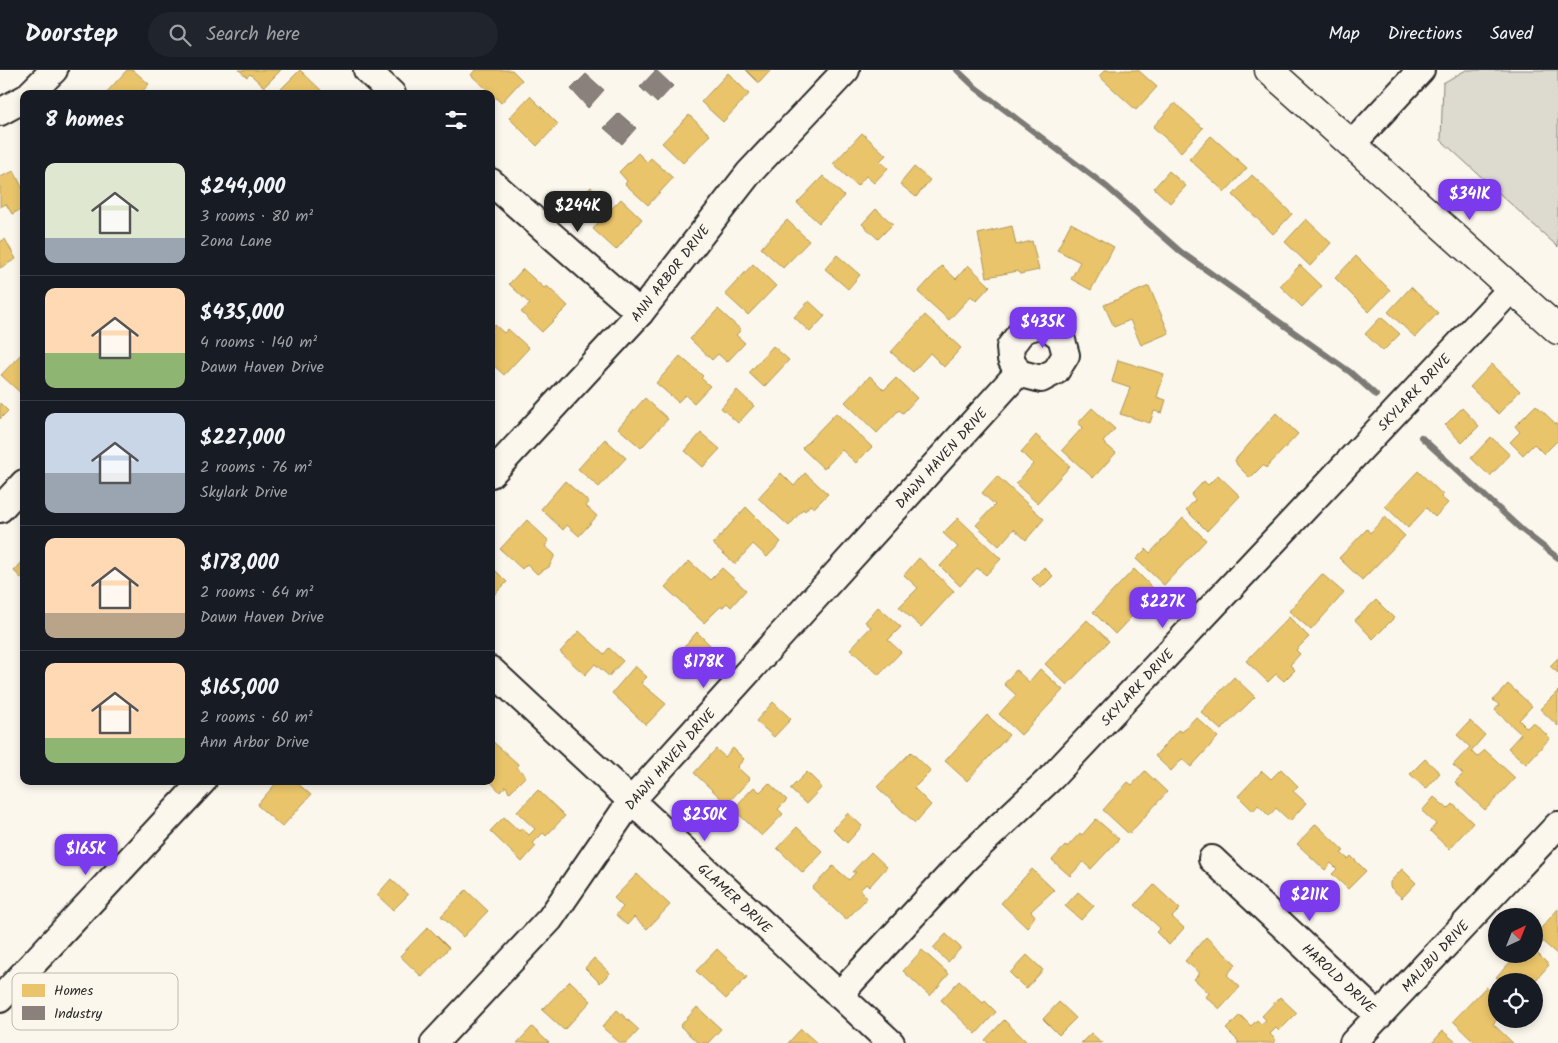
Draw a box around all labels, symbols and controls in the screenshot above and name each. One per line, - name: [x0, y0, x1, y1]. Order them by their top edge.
- search box: [148, 12, 498, 57]
- text: Doorstep: [25, 15, 118, 54]
- text: Search here: [206, 20, 300, 50]
- text: Map: [1328, 20, 1360, 49]
- text: Directions: [1388, 20, 1462, 49]
- text: Saved: [1490, 20, 1533, 49]
- icon: search: [166, 21, 194, 49]
- text: 8 homes: [45, 104, 124, 137]
- icon: filters: [442, 106, 470, 134]
- text: $244,000: [200, 171, 285, 204]
- pin: $341K: [1435, 178, 1505, 221]
- text: $341K: [1449, 182, 1491, 207]
- icon: home: [85, 183, 145, 243]
- pin: $244K: [543, 190, 613, 233]
- text: $244K: [555, 194, 601, 219]
- text: 3 rooms · 80 m²: [200, 204, 313, 229]
- street label: ANN ARBOR DRIVE: [626, 220, 716, 327]
- text: Zona Lane: [200, 229, 272, 254]
- text: $435,000: [200, 297, 284, 330]
- pin: $435K: [1008, 306, 1078, 349]
- icon: home: [85, 308, 145, 368]
- text: $435K: [1021, 310, 1065, 335]
- text: 4 rooms · 140 m²: [200, 330, 317, 355]
- street label: SKYLARK DRIVE: [1373, 348, 1457, 436]
- text: Dawn Haven Drive: [200, 355, 324, 380]
- street label: DAWN HAVEN DRIVE: [890, 403, 994, 514]
- text: $227,000: [200, 422, 285, 455]
- icon: home: [85, 433, 145, 493]
- text: 2 rooms · 76 m²: [200, 455, 312, 480]
- text: Skylark Drive: [200, 480, 288, 505]
- text: $178,000: [200, 547, 279, 580]
- icon: home: [85, 558, 145, 618]
- text: 2 rooms · 64 m²: [200, 580, 313, 605]
- pin: $227K: [1128, 586, 1198, 629]
- text: $227K: [1140, 590, 1186, 615]
- text: Dawn Haven Drive: [200, 605, 324, 630]
- street label: SKYLARK DRIVE: [1096, 643, 1180, 731]
- pin: $178K: [669, 646, 739, 689]
- text: $178K: [684, 650, 724, 675]
- text: $165,000: [200, 672, 279, 705]
- icon: home: [85, 683, 145, 743]
- street label: DAWN HAVEN DRIVE: [620, 703, 722, 816]
- text: 2 rooms · 60 m²: [200, 705, 313, 730]
- text: Ann Arbor Drive: [200, 730, 309, 755]
- pin: $250K: [670, 800, 740, 842]
- text: $250K: [683, 803, 727, 828]
- pin: $165K: [51, 834, 121, 876]
- text: $165K: [66, 837, 106, 862]
- street label: GLAMER DRIVE: [692, 858, 777, 940]
- pin: $211K: [1275, 880, 1345, 922]
- text: $211K: [1291, 883, 1329, 908]
- north arrow: [1488, 908, 1542, 962]
- map controls: [1488, 908, 1543, 1028]
- street label: MALIBU DRIVE: [1396, 915, 1476, 998]
- street label: HAROLD DRIVE: [1296, 939, 1381, 1019]
- legend: [12, 973, 178, 1030]
- button: locate: [1488, 973, 1543, 1028]
- text: Homes: [54, 980, 93, 1002]
- text: Industry: [54, 1003, 103, 1025]

